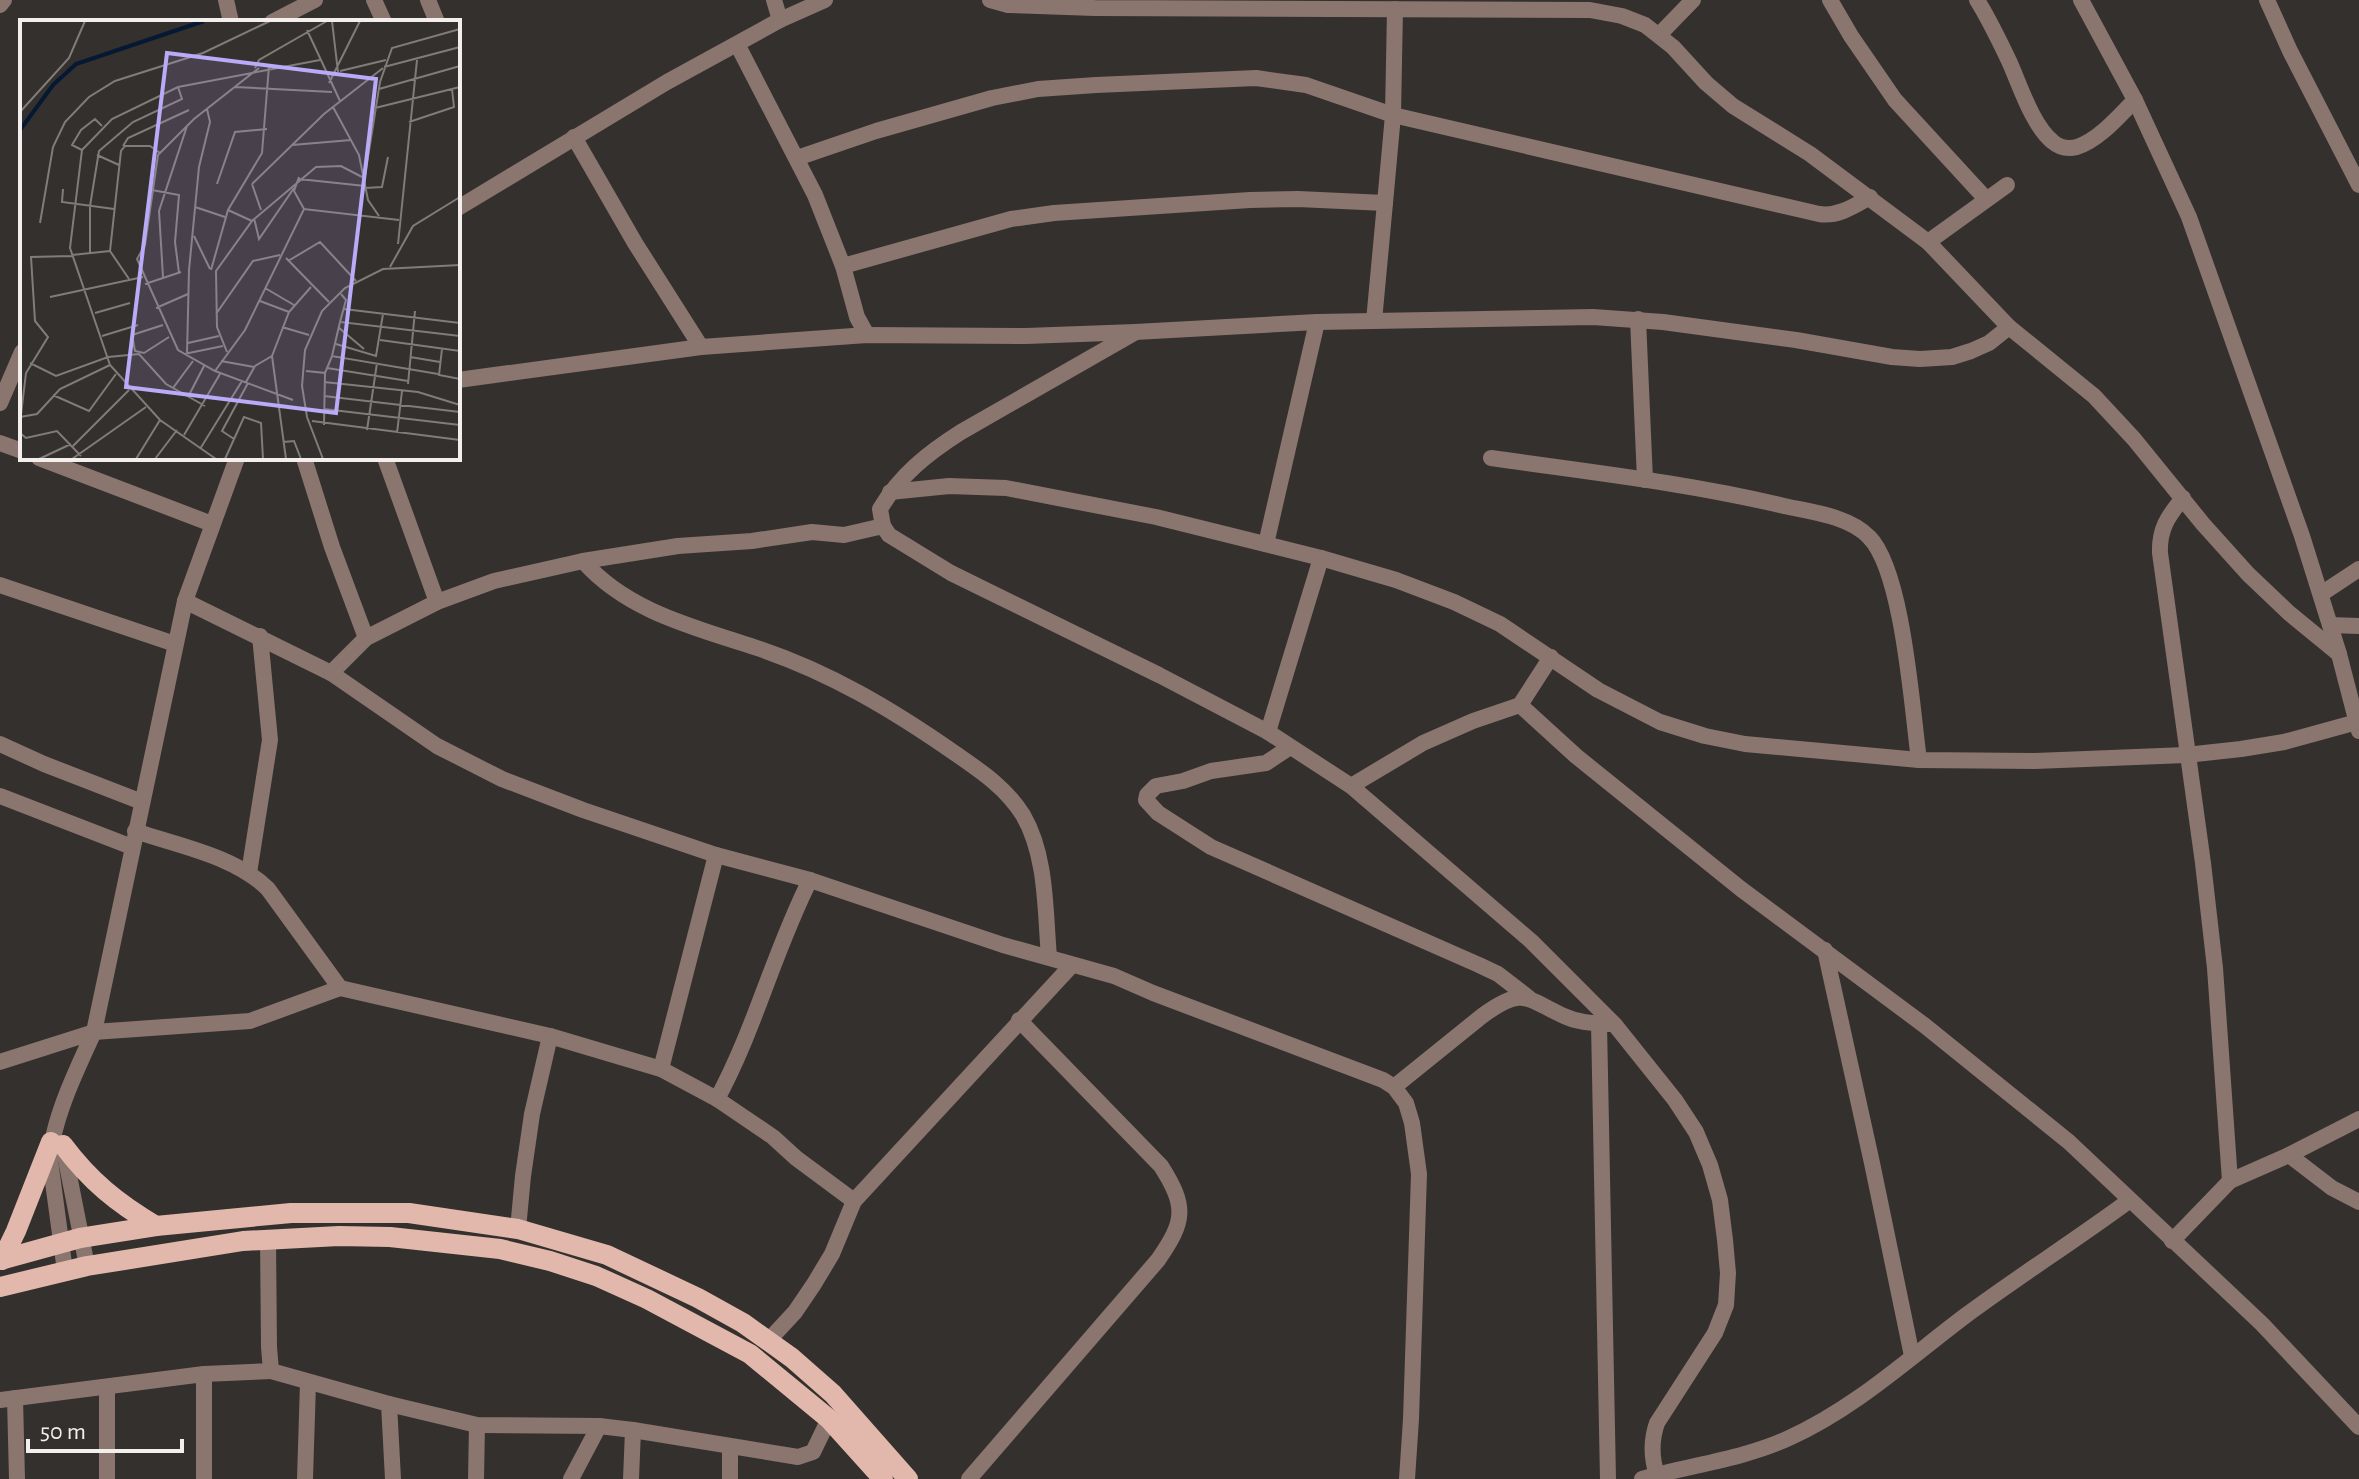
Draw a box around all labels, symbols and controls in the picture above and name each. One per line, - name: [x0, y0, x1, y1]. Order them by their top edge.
- inset map: [20, 20, 460, 460]
- scale bar: [28, 1403, 182, 1453]
- text: 50 m: [40, 1420, 86, 1444]

